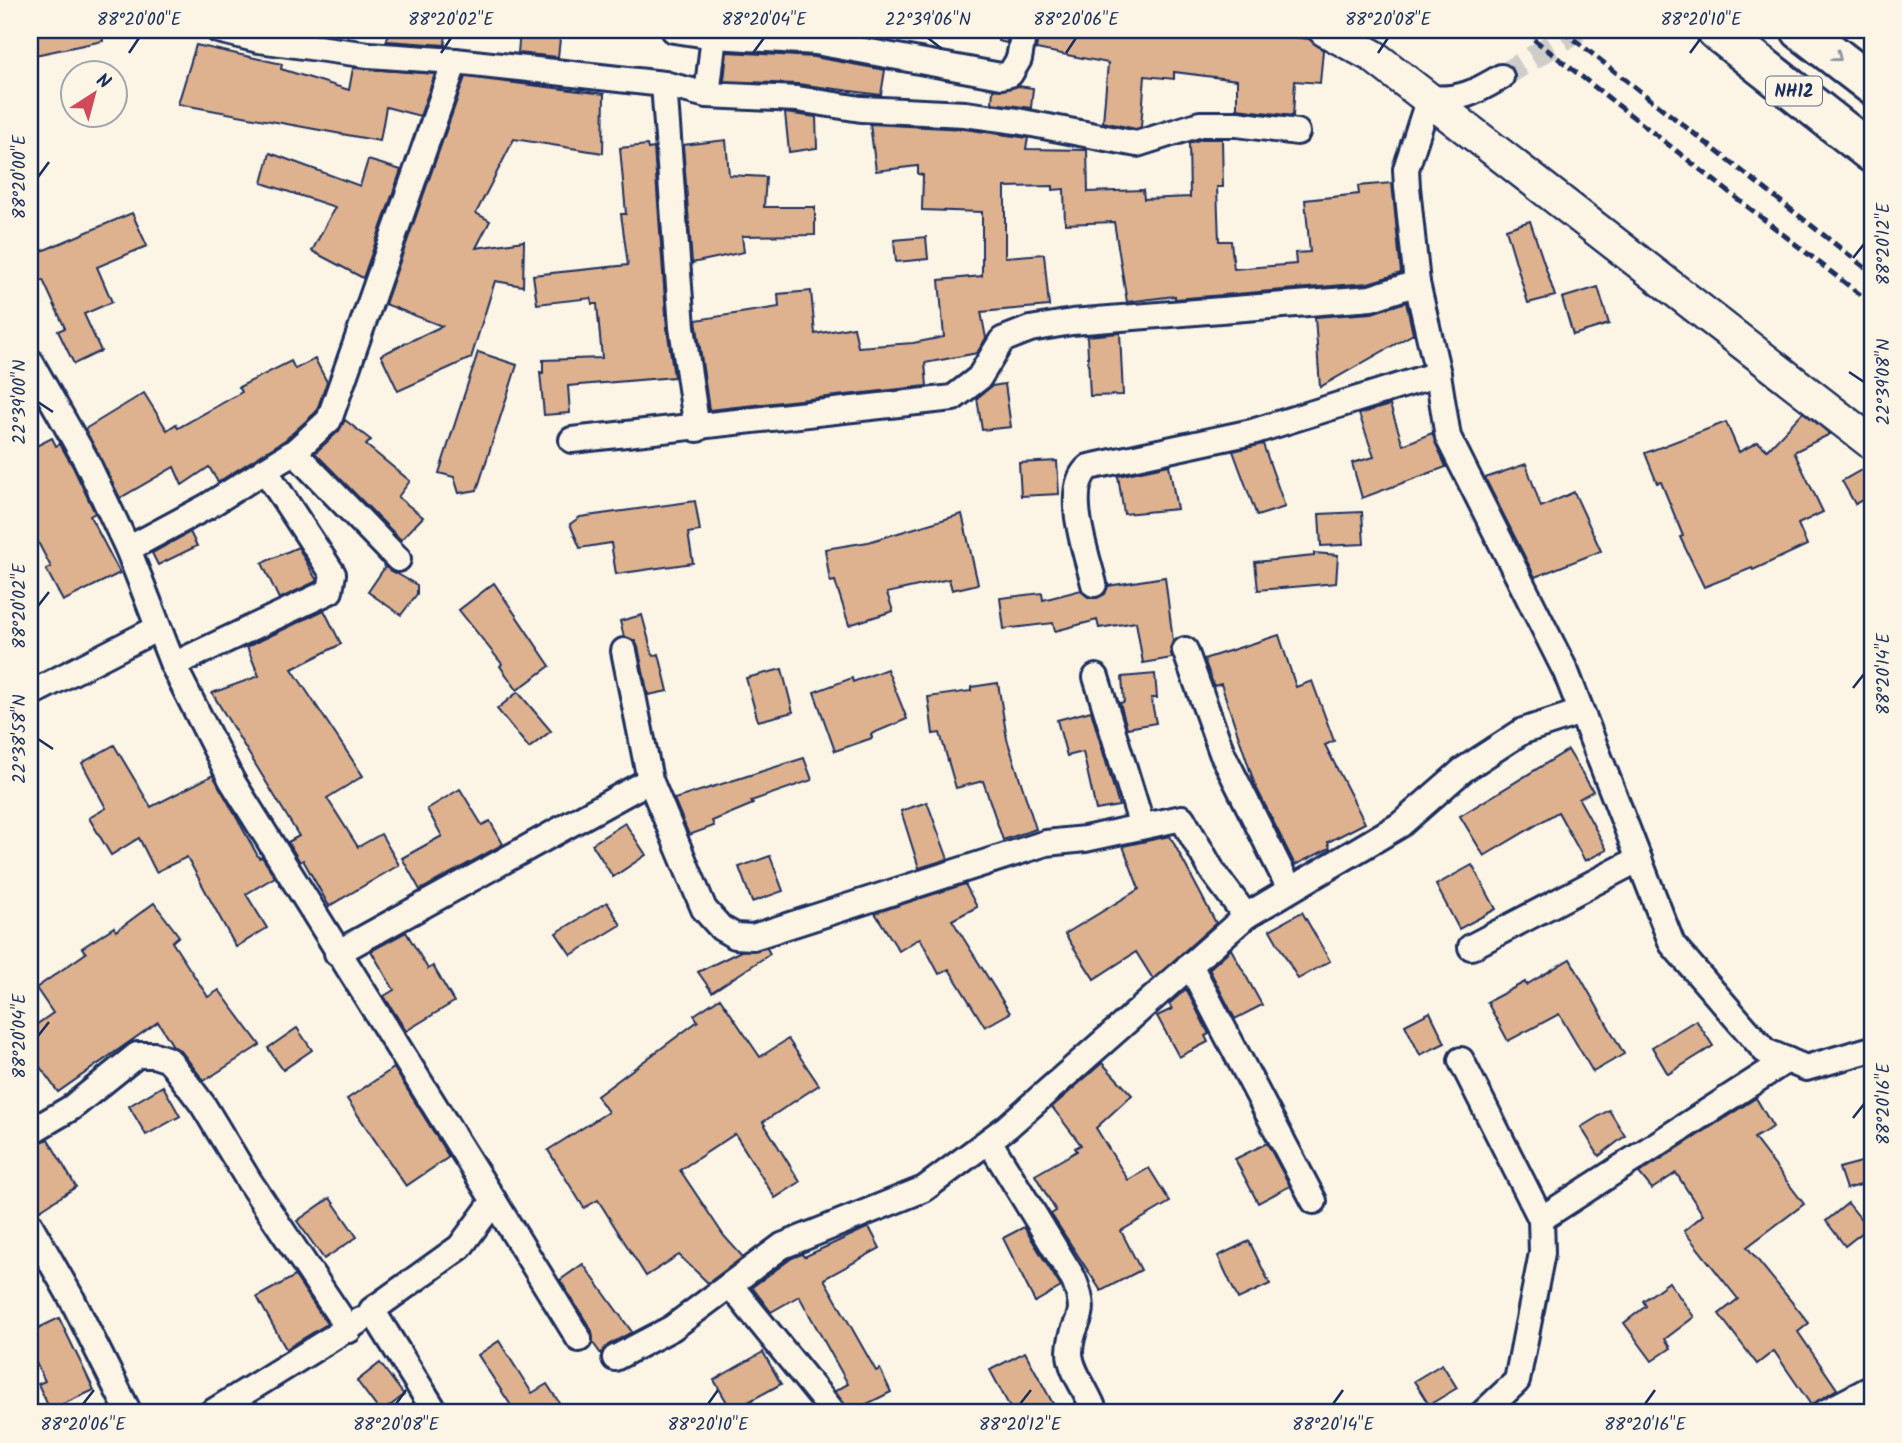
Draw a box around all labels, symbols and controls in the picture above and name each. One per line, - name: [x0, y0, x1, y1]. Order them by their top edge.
- text: 88°20'00"E: [97, 6, 182, 35]
- text: 88°20'02"E: [408, 6, 494, 35]
- text: 88°20'04"E: [721, 6, 807, 35]
- text: 22°39'06"N: [885, 6, 971, 35]
- text: 88°20'06"E: [1033, 6, 1119, 35]
- text: 88°20'08"E: [1345, 6, 1432, 35]
- text: 88°20'10"E: [1661, 6, 1742, 35]
- one-way arrow: [1829, 49, 1841, 62]
- north arrow: [60, 60, 130, 130]
- text: N: [89, 66, 116, 98]
- road number: NH12: [1766, 76, 1822, 106]
- text: 88°20'00"E: [6, 134, 35, 219]
- text: 88°20'12"E: [1870, 202, 1899, 285]
- text: 22°39'08"N: [1870, 339, 1899, 425]
- text: 22°39'00"N: [6, 360, 35, 444]
- text: 88°20'02"E: [6, 563, 35, 649]
- text: 88°20'14"E: [1870, 633, 1899, 715]
- text: 22°38'58"N: [6, 694, 35, 784]
- text: 88°20'04"E: [6, 993, 35, 1079]
- text: 88°20'16"E: [1870, 1063, 1899, 1145]
- text: 88°20'06"E: [40, 1411, 126, 1440]
- text: 88°20'08"E: [353, 1411, 440, 1440]
- text: 88°20'10"E: [668, 1411, 749, 1440]
- text: 88°20'12"E: [979, 1411, 1062, 1440]
- text: 88°20'14"E: [1292, 1411, 1374, 1440]
- text: 88°20'16"E: [1604, 1411, 1686, 1440]

